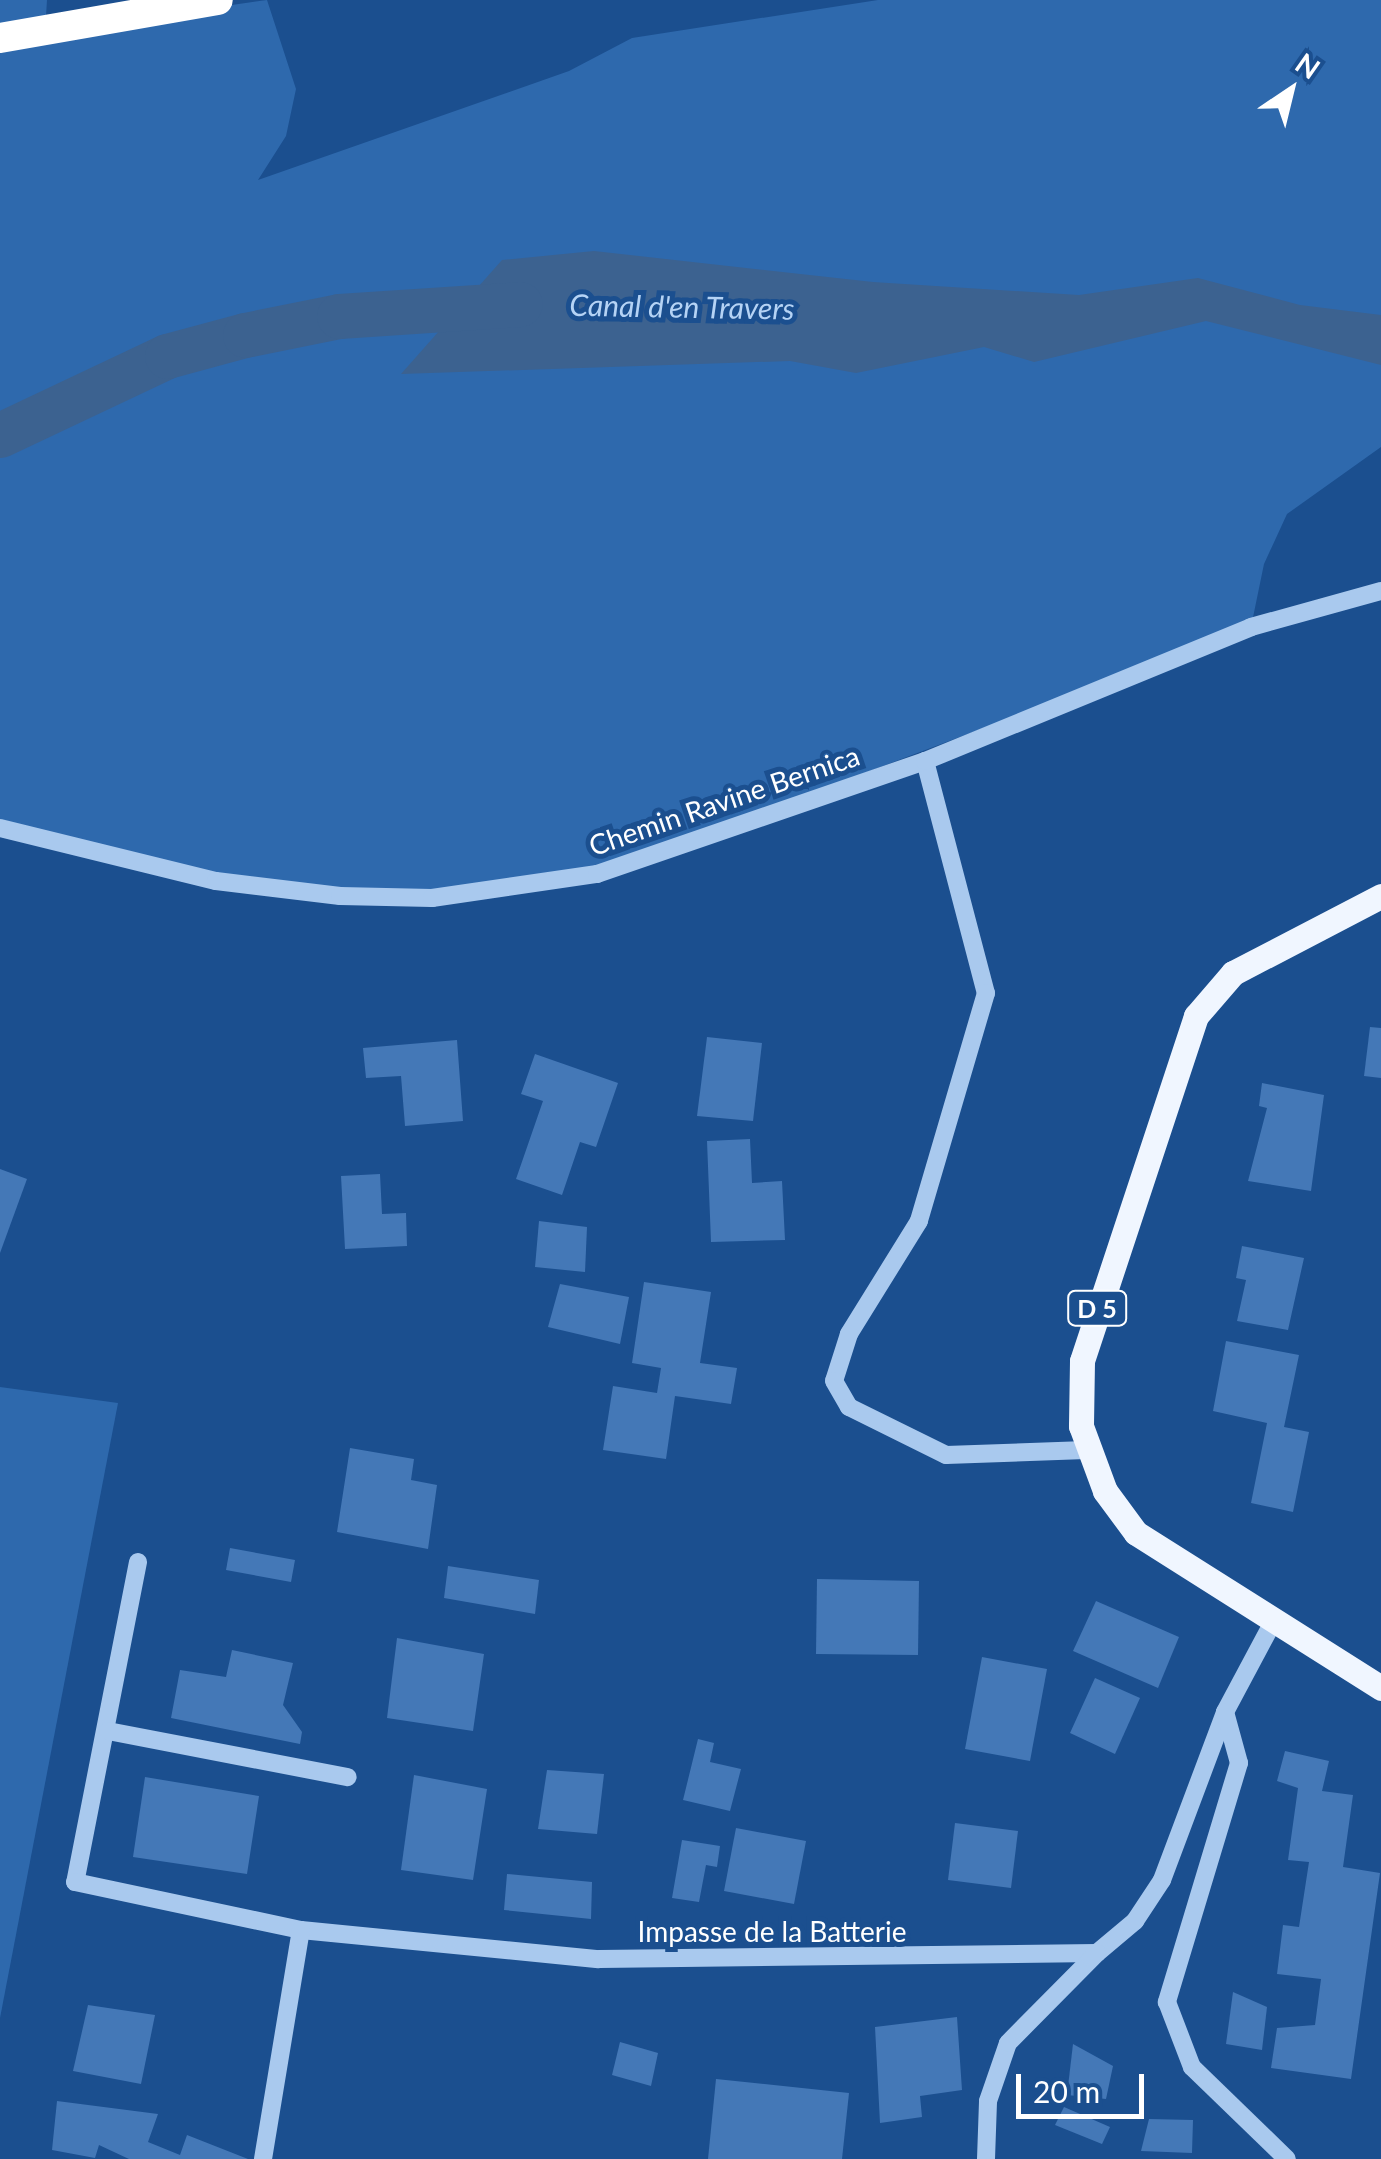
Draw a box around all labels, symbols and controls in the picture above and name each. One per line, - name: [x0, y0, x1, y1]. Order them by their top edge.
- north arrow: [1241, 40, 1341, 140]
- text: N: [1290, 45, 1327, 86]
- water label: Canal d'en Travers: [569, 286, 795, 326]
- street label: Chemin Ravine Bernica: [584, 738, 864, 862]
- road number: D 5: [1067, 1288, 1127, 1328]
- street label: Impasse de la Batterie: [638, 1914, 906, 1948]
- scale bar: [1021, 2054, 1148, 2116]
- text: 20 m: [1033, 2073, 1100, 2109]

